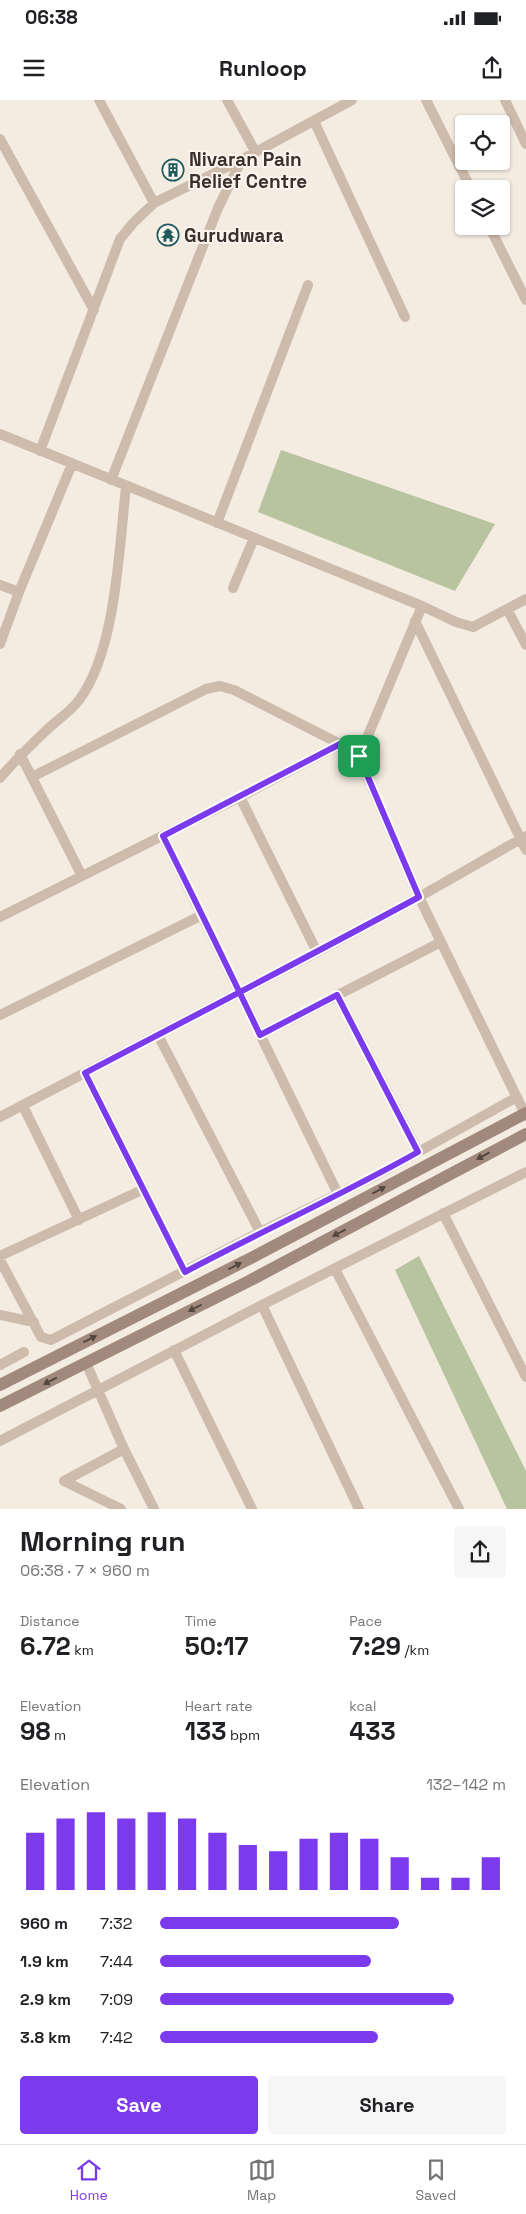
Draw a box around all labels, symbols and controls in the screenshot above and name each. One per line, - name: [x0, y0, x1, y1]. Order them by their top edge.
- text: 06:38: [25, 5, 78, 30]
- icon: menu: [20, 54, 48, 82]
- text: Runloop: [219, 54, 307, 82]
- icon: share: [478, 54, 506, 82]
- map controls: [455, 115, 510, 235]
- button: locate: [455, 115, 510, 170]
- place label: Nivaran Pain Relief Centre: [189, 147, 307, 194]
- building icon: Nivaran Pain Relief Centre: [161, 158, 185, 182]
- button: layers: [455, 180, 510, 235]
- temple icon: Gurudwara: [156, 223, 180, 247]
- place label: Gurudwara: [184, 223, 284, 248]
- pin: [338, 735, 380, 777]
- icon: arrive: [345, 742, 373, 770]
- one-way arrow: [476, 1152, 490, 1161]
- one-way arrow: [372, 1186, 386, 1194]
- one-way arrow: [333, 1228, 346, 1237]
- one-way arrow: [228, 1262, 242, 1270]
- one-way arrow: [188, 1304, 202, 1312]
- one-way arrow: [83, 1335, 97, 1343]
- one-way arrow: [43, 1377, 57, 1385]
- text: Morning run: [20, 1523, 185, 1559]
- button: share: [454, 1526, 506, 1578]
- text: 06:38 · 7 × 960 m: [20, 1560, 150, 1581]
- text: Distance: [20, 1612, 80, 1630]
- text: Time: [185, 1612, 217, 1630]
- text: Pace: [349, 1612, 382, 1630]
- text: 6.72: [20, 1630, 71, 1662]
- text: 50:17: [185, 1630, 248, 1662]
- text: 7:29: [349, 1630, 401, 1662]
- text: km: [71, 1641, 94, 1659]
- text: /km: [401, 1641, 429, 1659]
- text: Elevation: [20, 1697, 81, 1715]
- text: Heart rate: [185, 1697, 253, 1715]
- text: kcal: [349, 1697, 376, 1715]
- text: 98: [20, 1715, 50, 1747]
- text: 133: [185, 1715, 226, 1747]
- text: 433: [349, 1715, 396, 1747]
- text: m: [50, 1726, 66, 1744]
- text: bpm: [226, 1726, 260, 1744]
- text: Elevation: [20, 1774, 90, 1795]
- text: 132–142 m: [426, 1774, 506, 1795]
- text: 960 m: [20, 1913, 68, 1934]
- text: 7:32: [100, 1913, 132, 1934]
- text: 1.9 km: [20, 1951, 69, 1972]
- text: 7:44: [100, 1951, 133, 1972]
- text: 2.9 km: [20, 1989, 71, 2010]
- text: 7:09: [100, 1989, 133, 2010]
- text: 3.8 km: [20, 2027, 71, 2048]
- text: 7:42: [100, 2027, 133, 2048]
- button: Save: [20, 2076, 258, 2134]
- button: Share: [268, 2076, 506, 2134]
- tab: Home: [70, 2156, 108, 2204]
- tab: Map: [247, 2156, 276, 2204]
- tab: Saved: [416, 2156, 456, 2204]

